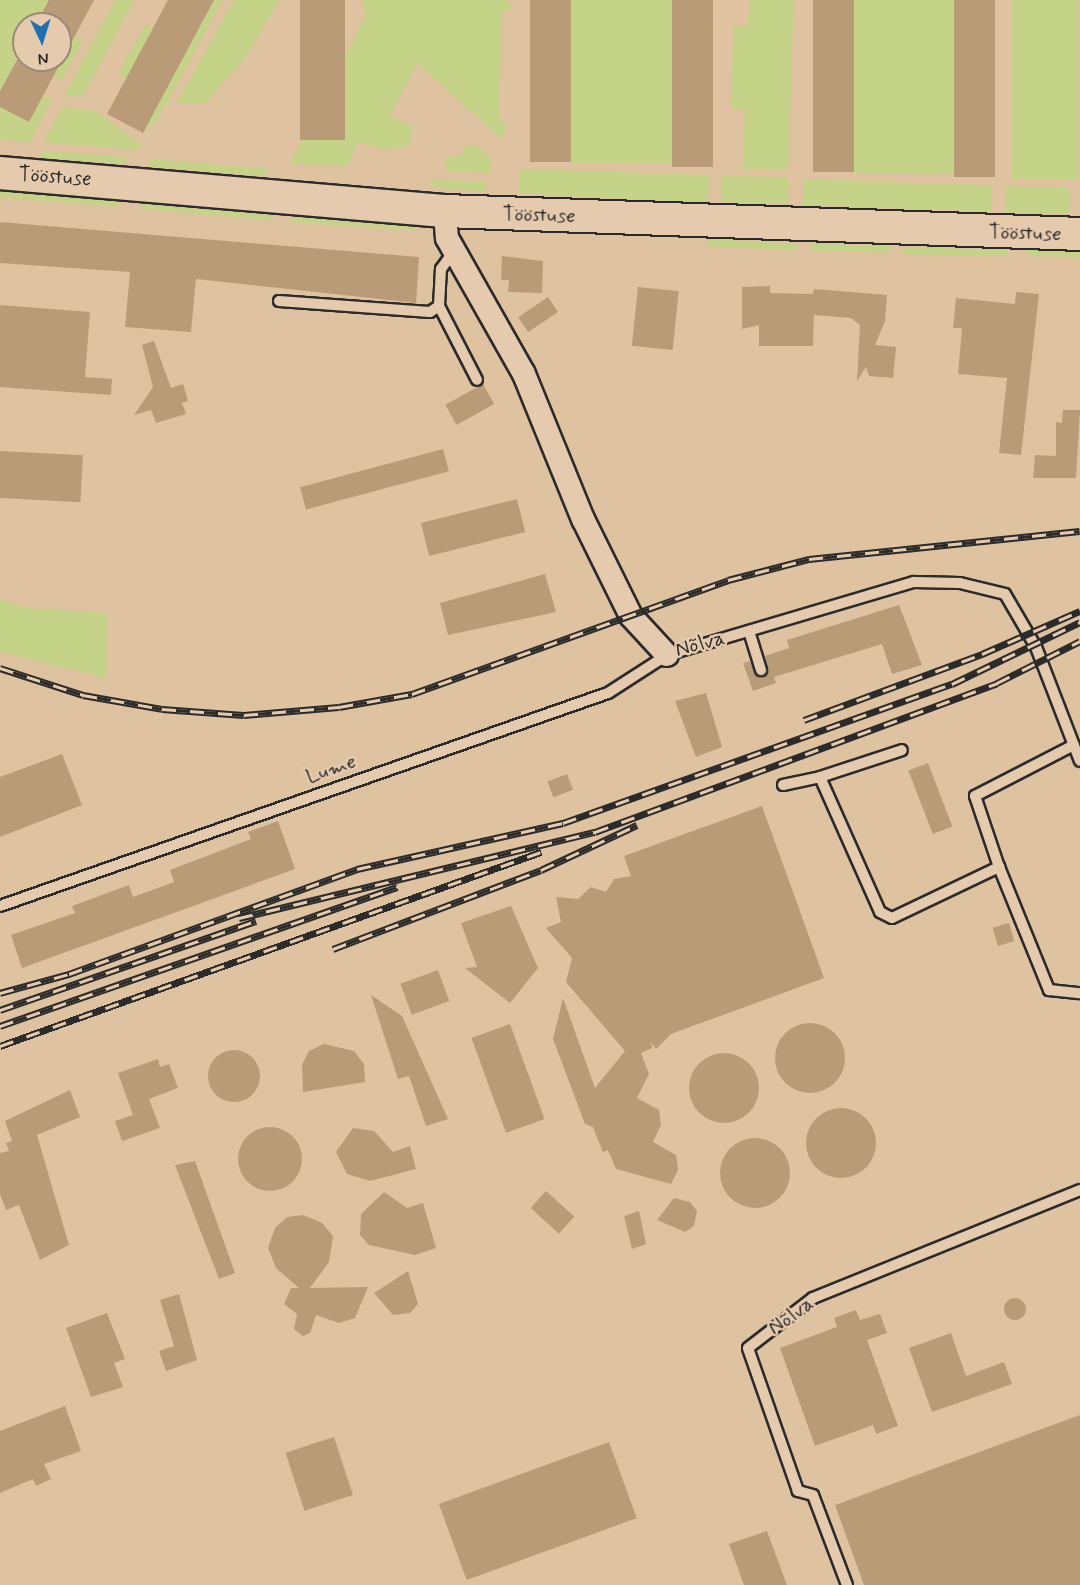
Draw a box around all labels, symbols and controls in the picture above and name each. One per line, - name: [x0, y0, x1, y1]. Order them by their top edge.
- north arrow: [12, 12, 72, 72]
- text: N: [37, 48, 49, 69]
- street label: Tööstuse: [18, 162, 92, 192]
- street label: Tööstuse: [502, 201, 576, 229]
- street label: Tööstuse: [988, 219, 1062, 247]
- street label: Nõlva: [673, 625, 727, 663]
- street label: Lume: [303, 749, 359, 789]
- street label: Nõlva: [763, 1291, 819, 1341]

